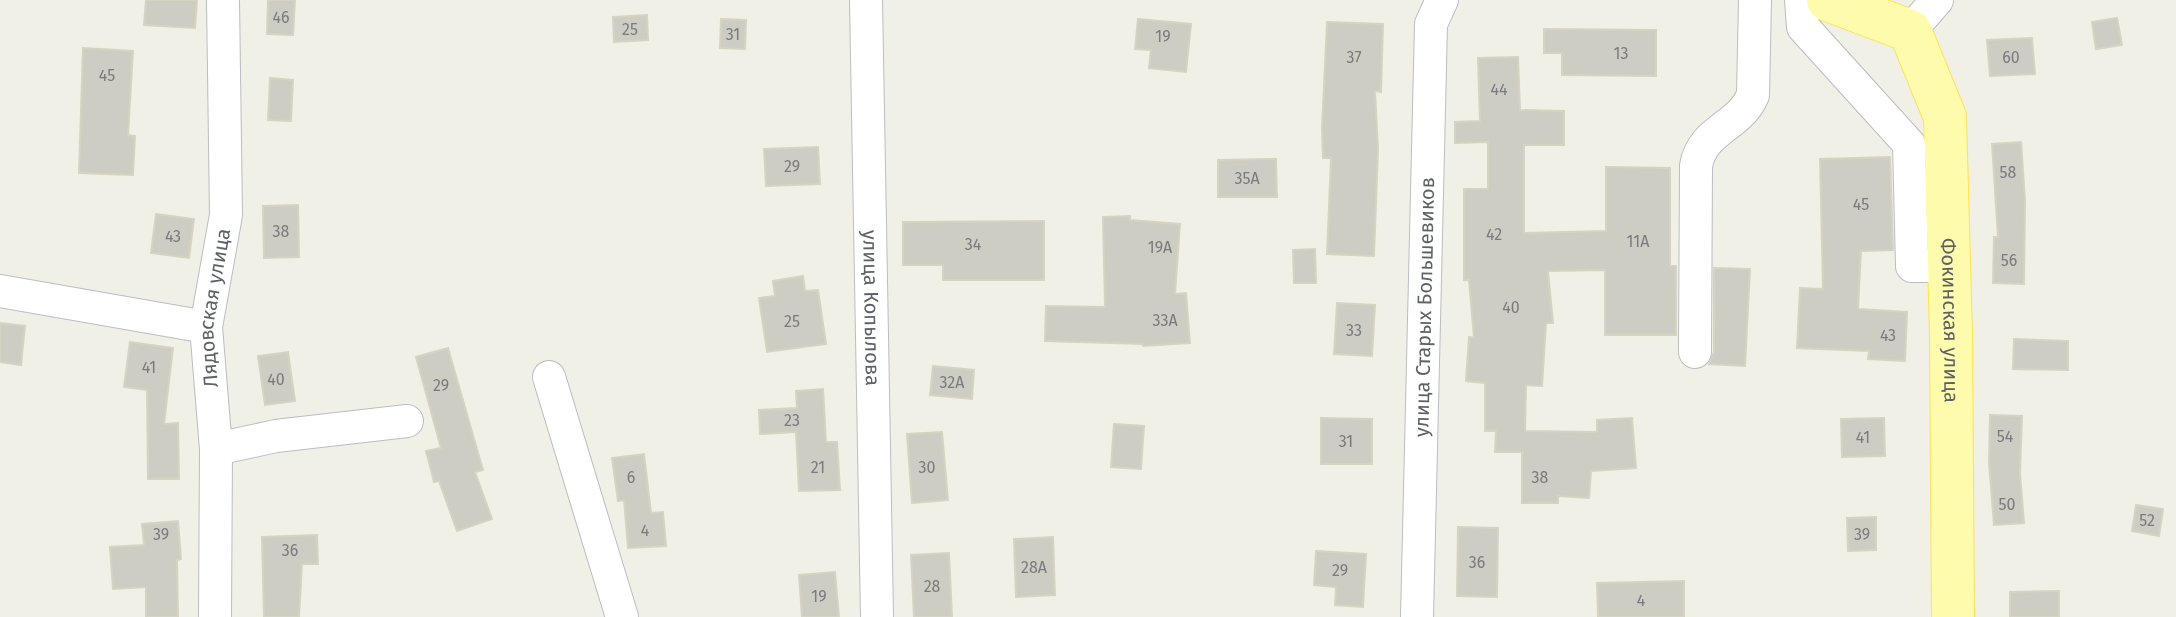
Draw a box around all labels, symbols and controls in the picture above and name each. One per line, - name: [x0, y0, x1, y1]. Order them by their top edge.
- house number: 46: [272, 8, 290, 27]
- house number: 25: [622, 20, 638, 39]
- house number: 31: [726, 25, 740, 44]
- house number: 19: [1155, 27, 1171, 46]
- house number: 13: [1614, 44, 1628, 63]
- house number: 37: [1346, 48, 1362, 67]
- house number: 60: [2002, 48, 2020, 67]
- house number: 45: [99, 66, 115, 85]
- house number: 44: [1490, 80, 1508, 99]
- house number: 29: [784, 157, 800, 176]
- house number: 58: [2000, 163, 2017, 182]
- house number: 35А: [1234, 169, 1260, 188]
- street label: улица Старых Большевиков: [1409, 177, 1439, 437]
- house number: 45: [1853, 195, 1869, 214]
- house number: 38: [273, 222, 290, 241]
- house number: 42: [1486, 225, 1502, 244]
- street label: Лядовская улица: [194, 226, 235, 389]
- house number: 43: [165, 227, 181, 246]
- street label: улица Копылова: [858, 230, 885, 386]
- house number: 11А: [1627, 232, 1650, 251]
- house number: 34: [965, 235, 982, 254]
- house number: 19А: [1148, 238, 1173, 257]
- street label: Фокинская улица: [1936, 238, 1963, 403]
- house number: 56: [2001, 251, 2017, 270]
- house number: 40: [1502, 298, 1520, 317]
- house number: 33А: [1152, 311, 1178, 330]
- house number: 25: [784, 312, 800, 331]
- house number: 33: [1346, 321, 1362, 340]
- house number: 43: [1880, 326, 1896, 345]
- house number: 41: [142, 358, 156, 377]
- house number: 40: [267, 370, 285, 389]
- house number: 32А: [940, 373, 965, 392]
- house number: 29: [433, 376, 449, 395]
- house number: 23: [784, 411, 800, 430]
- house number: 54: [1997, 427, 2014, 446]
- house number: 41: [1856, 428, 1870, 447]
- house number: 31: [1339, 432, 1353, 451]
- house number: 21: [811, 458, 825, 477]
- house number: 30: [919, 458, 936, 477]
- house number: 6: [627, 468, 635, 487]
- house number: 38: [1532, 468, 1549, 487]
- house number: 50: [1999, 495, 2016, 514]
- house number: 52: [2139, 511, 2155, 530]
- house number: 4: [641, 521, 650, 540]
- house number: 39: [153, 525, 169, 544]
- house number: 39: [1854, 525, 1870, 544]
- house number: 36: [282, 541, 298, 560]
- house number: 36: [1469, 553, 1485, 572]
- house number: 28А: [1021, 558, 1048, 577]
- house number: 29: [1332, 561, 1348, 580]
- house number: 28: [924, 577, 941, 596]
- house number: 19: [811, 587, 827, 606]
- house number: 4: [1637, 591, 1646, 610]

